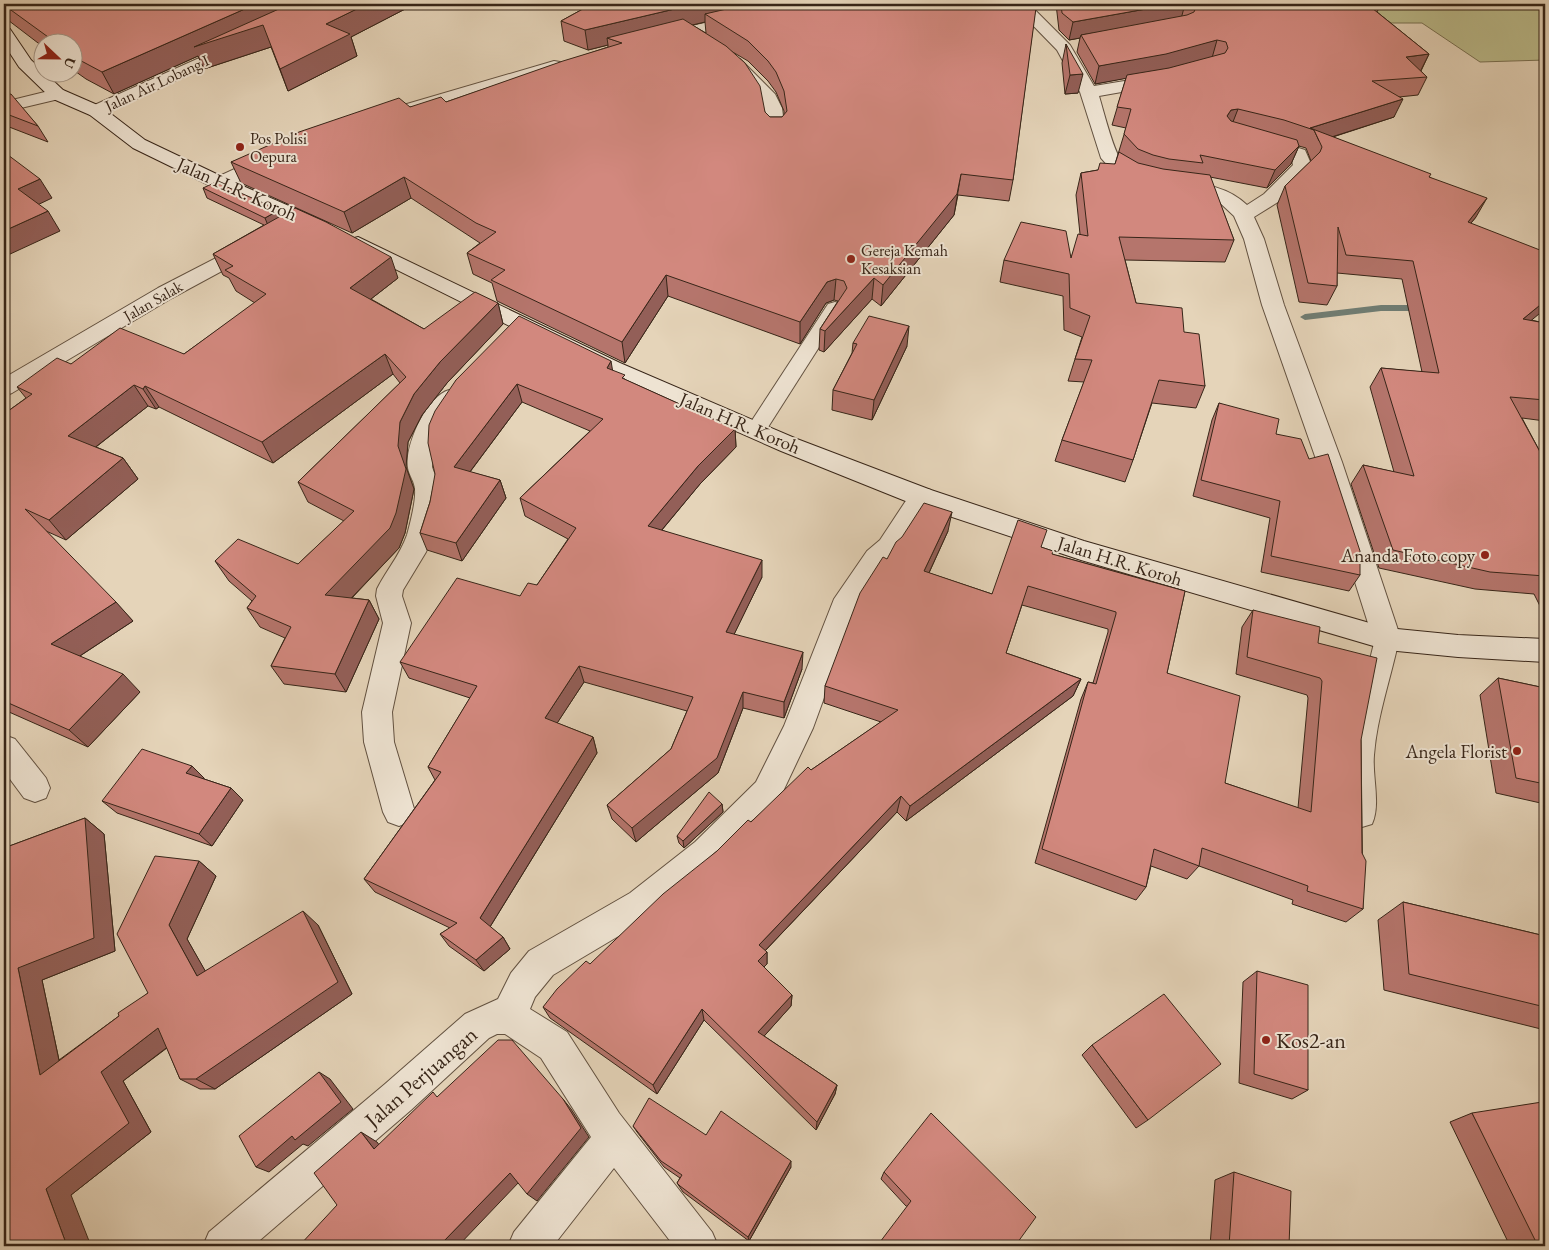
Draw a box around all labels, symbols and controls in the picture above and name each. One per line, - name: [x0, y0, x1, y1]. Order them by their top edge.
- north arrow: [32, 32, 82, 82]
- street label: Jalan Air Lobang I: [100, 49, 213, 117]
- text: U: [60, 55, 80, 72]
- place label: Pos Polisi Oepura: [250, 128, 307, 167]
- marker: Pos Polisi Oepura: [234, 141, 246, 153]
- street label: Jalan H.R. Koroh: [171, 151, 301, 227]
- place label: Gereja Kemah Kesaksian: [861, 240, 948, 279]
- marker: Gereja Kemah Kesaksian: [845, 253, 857, 265]
- street label: Jalan Salak: [118, 275, 187, 327]
- street label: Jalan H.R. Koroh: [674, 385, 804, 460]
- street label: Jalan H.R. Koroh: [1053, 530, 1186, 592]
- place label: Ananda Foto copy: [1340, 543, 1476, 568]
- marker: Ananda Foto copy: [1479, 549, 1491, 561]
- place label: Angela Florist: [1404, 739, 1507, 764]
- marker: Angela Florist: [1511, 745, 1523, 757]
- street label: Jalan Perjuangan: [357, 1020, 484, 1135]
- place label: Kos2-an: [1276, 1026, 1346, 1055]
- marker: Kos2-an: [1260, 1034, 1272, 1046]

